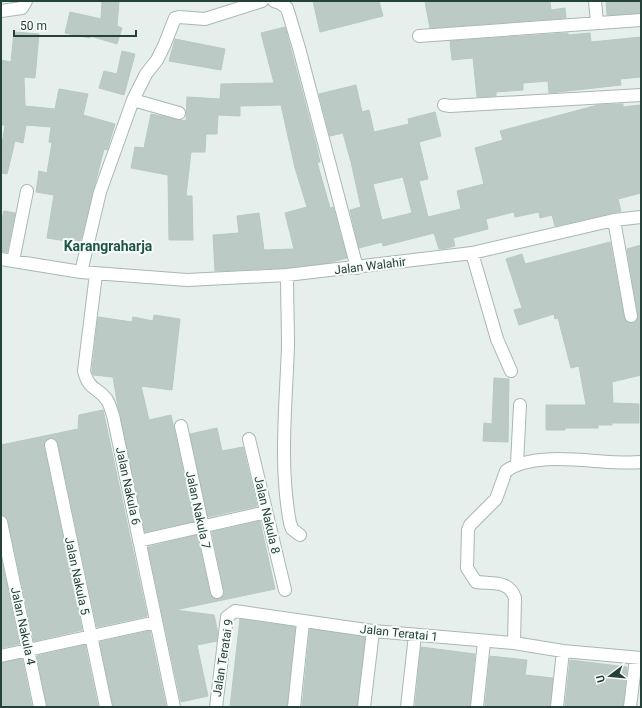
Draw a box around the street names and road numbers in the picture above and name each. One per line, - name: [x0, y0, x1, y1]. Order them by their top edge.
- street label: Jalan Walahir: [333, 255, 407, 277]
- street label: Jalan Nakula 6: [113, 446, 143, 526]
- street label: Jalan Nakula 7: [183, 470, 213, 550]
- street label: Jalan Nakula 8: [251, 475, 283, 555]
- street label: Jalan Nakula 5: [62, 536, 92, 616]
- street label: Jalan Nakula 4: [8, 586, 38, 666]
- street label: Jalan Teratai 9: [210, 618, 236, 698]
- street label: Jalan Teratai 1: [359, 622, 439, 644]

